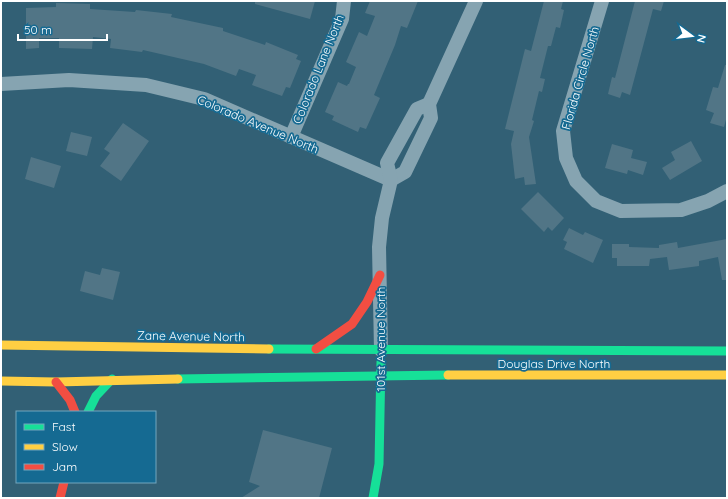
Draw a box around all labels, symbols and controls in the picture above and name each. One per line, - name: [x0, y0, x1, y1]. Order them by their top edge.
- street label: Colorado Lane North: [289, 12, 347, 126]
- scale bar: [18, 16, 107, 42]
- north arrow: [672, 16, 712, 56]
- text: 50 m: [24, 22, 52, 37]
- street label: Florida Circle North: [558, 25, 602, 131]
- text: N: [694, 33, 709, 44]
- street label: Colorado Avenue North: [195, 92, 321, 156]
- street label: 101st Avenue North: [373, 287, 388, 391]
- street label: Zane Avenue North: [137, 328, 245, 344]
- street label: Douglas Drive North: [498, 356, 610, 371]
- legend: [16, 411, 156, 483]
- text: Fast: [52, 419, 76, 434]
- text: Slow: [52, 439, 78, 454]
- text: Jam: [52, 459, 77, 474]

